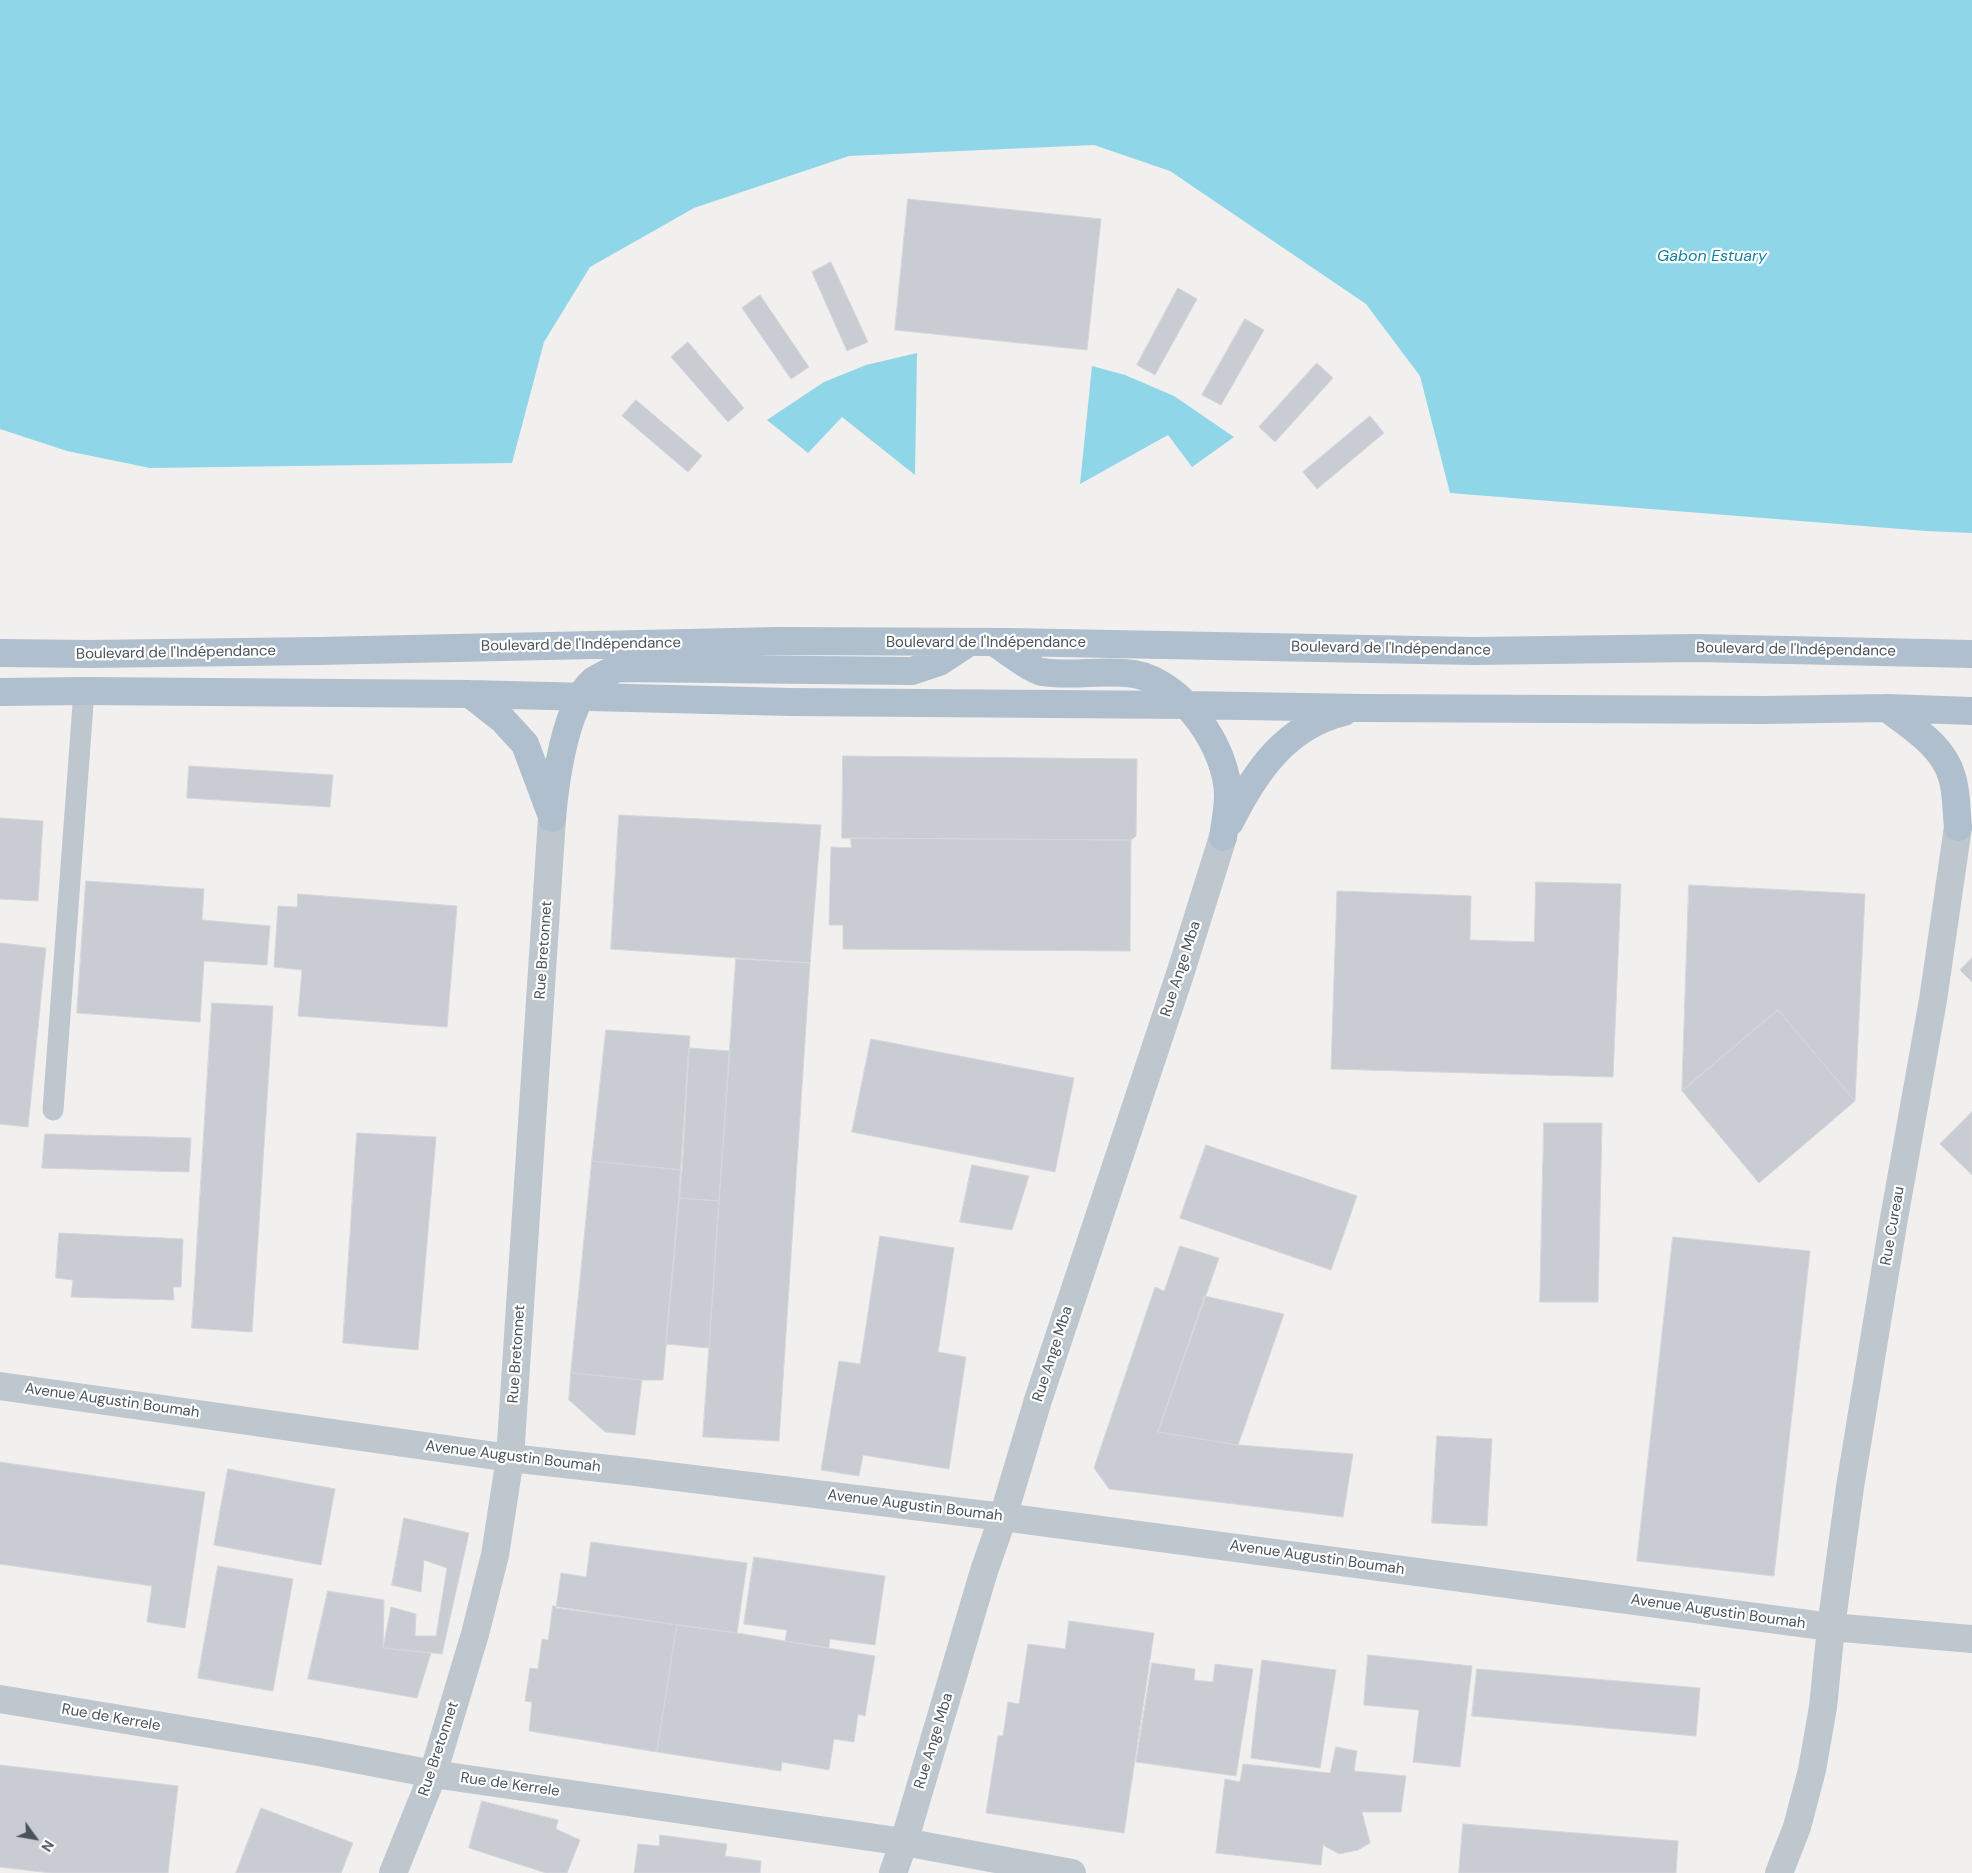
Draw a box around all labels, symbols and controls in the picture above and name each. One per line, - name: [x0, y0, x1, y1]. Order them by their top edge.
- water label: Gabon Estuary: [1657, 247, 1767, 267]
- street label: Boulevard de l'Indépendance: [481, 634, 681, 656]
- street label: Boulevard de l'Indépendance: [886, 634, 1086, 652]
- street label: Boulevard de l'Indépendance: [1291, 638, 1491, 660]
- street label: Boulevard de l'Indépendance: [1696, 639, 1896, 661]
- street label: Boulevard de l'Indépendance: [76, 642, 276, 664]
- street label: Rue Bretonnet: [532, 900, 556, 1000]
- street label: Rue Ange Mba: [1157, 919, 1205, 1019]
- street label: Rue Cureau: [1877, 1185, 1909, 1267]
- street label: Rue Bretonnet: [505, 1304, 529, 1404]
- street label: Rue Ange Mba: [1029, 1304, 1077, 1404]
- street label: Avenue Augustin Boumah: [23, 1380, 201, 1422]
- street label: Avenue Augustin Boumah: [424, 1437, 602, 1477]
- street label: Avenue Augustin Boumah: [826, 1486, 1004, 1526]
- street label: Avenue Augustin Boumah: [1228, 1537, 1406, 1579]
- street label: Avenue Augustin Boumah: [1629, 1591, 1807, 1633]
- street label: Rue Ange Mba: [911, 1691, 957, 1791]
- street label: Rue Bretonnet: [415, 1699, 463, 1799]
- street label: Rue de Kerrele: [60, 1700, 162, 1736]
- street label: Rue de Kerrele: [459, 1769, 561, 1801]
- north arrow: [10, 1813, 60, 1863]
- text: N: [37, 1837, 58, 1855]

